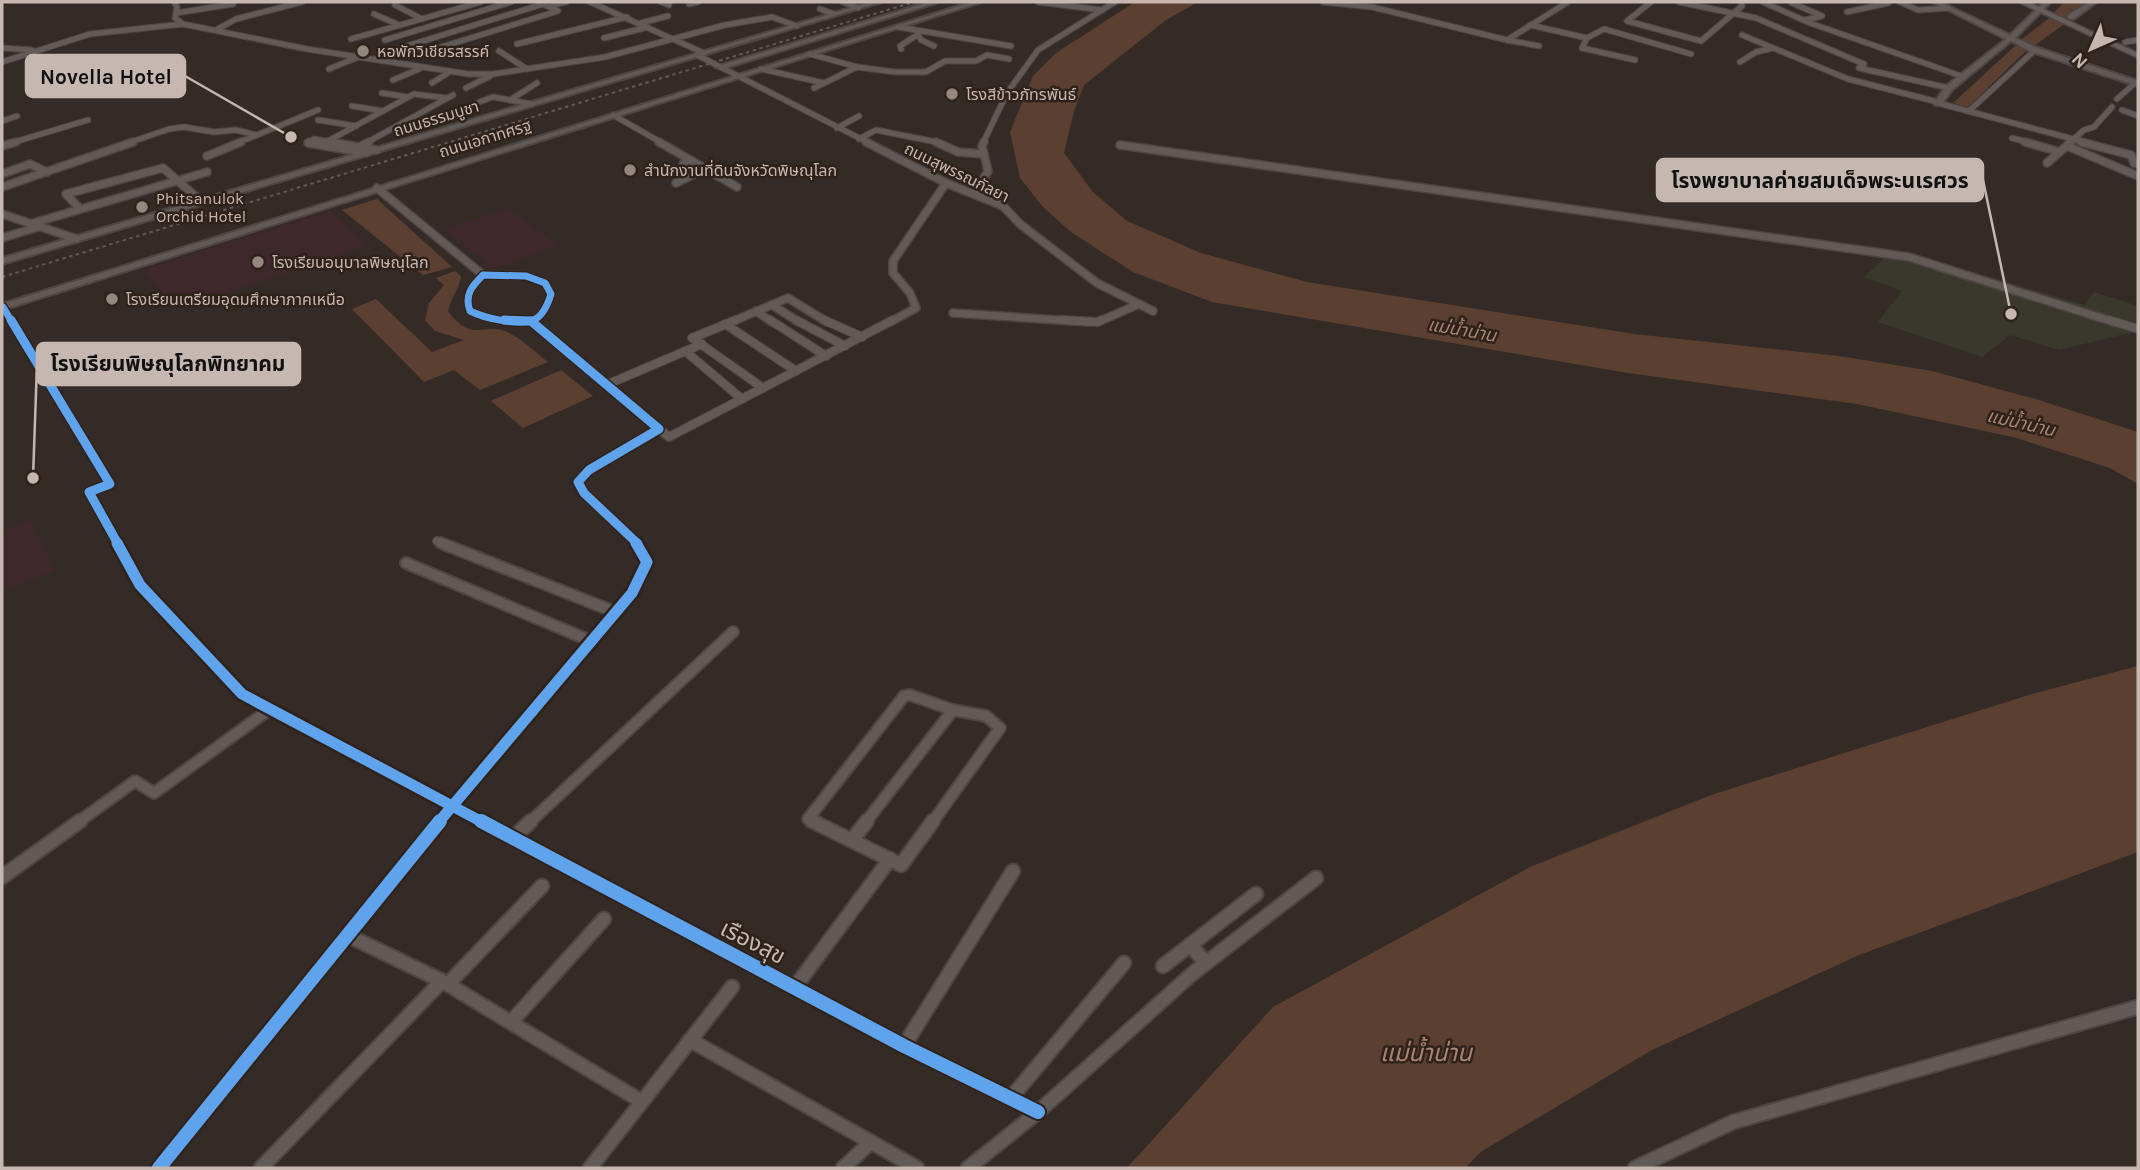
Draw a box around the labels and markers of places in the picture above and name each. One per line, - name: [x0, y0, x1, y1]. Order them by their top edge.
- place label: หอพักวิเชียรสรรค์: [377, 42, 489, 61]
- marker: หอพักวิเชียรสรรค์: [355, 43, 371, 59]
- callout: Novella Hotel: [26, 55, 185, 97]
- place label: โรงสีข้าวภัทรพันธ์: [966, 85, 1077, 104]
- marker: โรงสีข้าวภัทรพันธ์: [944, 86, 960, 102]
- place label: สำนักงานที่ดินจังหวัดพิษณุโลก: [644, 159, 837, 180]
- callout: โรงพยาบาลค่ายสมเด็จพระนเรศวร: [1657, 159, 1983, 201]
- marker: สำนักงานที่ดินจังหวัดพิษณุโลก: [622, 162, 638, 178]
- place label: Phitsanulok Orchid Hotel: [156, 189, 246, 226]
- marker: Phitsanulok Orchid Hotel: [134, 199, 150, 215]
- place label: โรงเรียนอนุบาลพิษณุโลก: [272, 253, 429, 272]
- marker: โรงเรียนอนุบาลพิษณุโลก: [250, 254, 266, 270]
- place label: โรงเรียนเตรียมอุดมศึกษาภาคเหนือ: [126, 290, 345, 309]
- marker: โรงเรียนเตรียมอุดมศึกษาภาคเหนือ: [104, 291, 120, 307]
- callout: โรงเรียนพิษณุโลกพิทยาคม: [37, 343, 300, 385]

